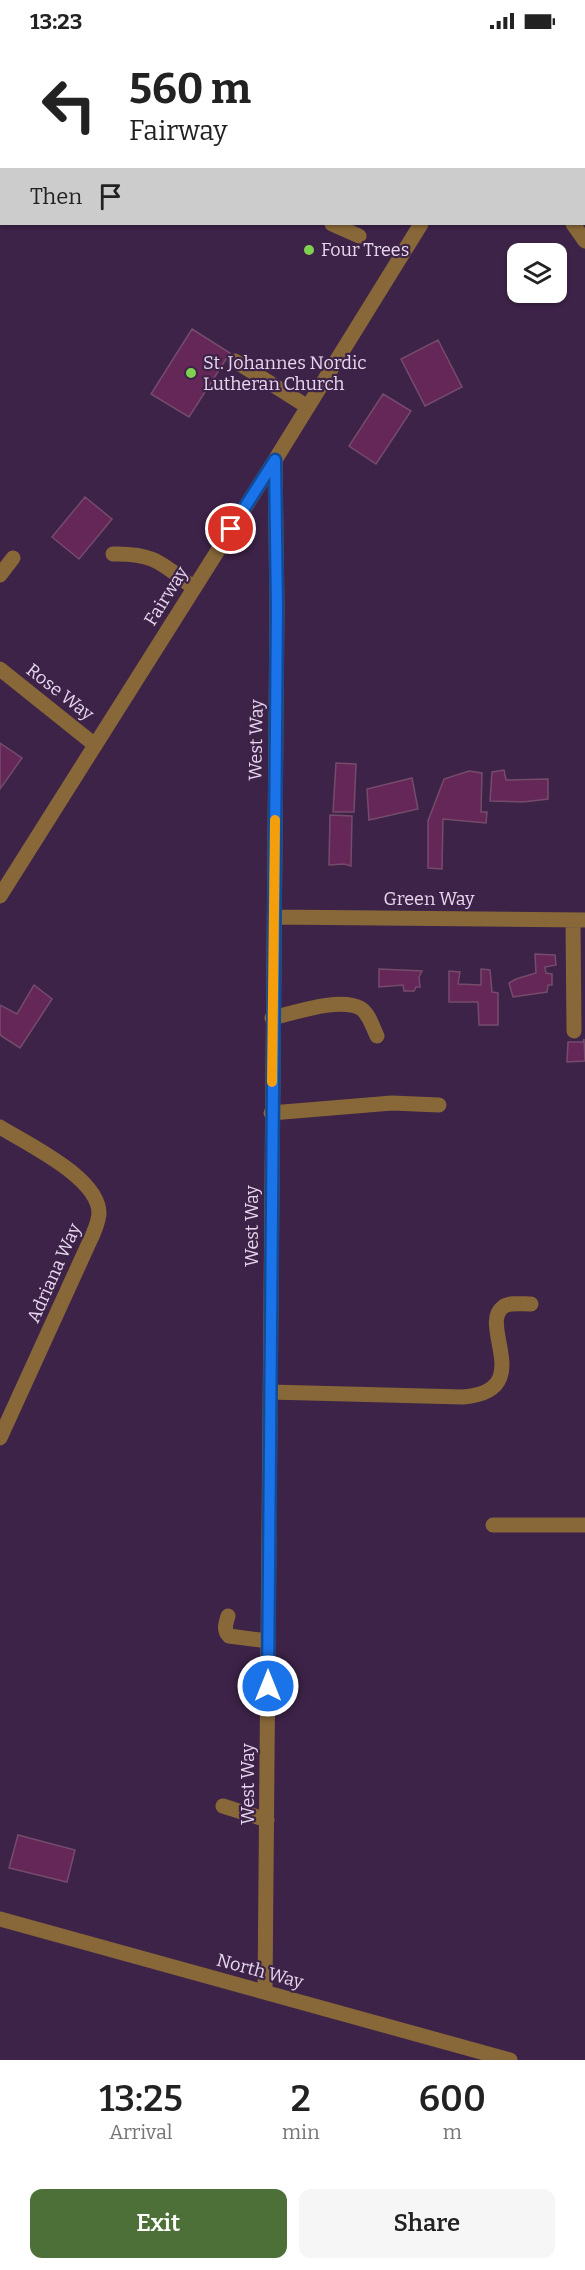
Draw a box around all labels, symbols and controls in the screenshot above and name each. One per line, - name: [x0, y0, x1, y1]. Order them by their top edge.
- text: 13:23: [30, 8, 82, 35]
- text: 560 m: [129, 64, 251, 114]
- icon: left: [30, 66, 108, 144]
- text: Fairway: [129, 115, 228, 147]
- icon: arrive: [94, 180, 127, 213]
- text: Then: [30, 183, 82, 210]
- place label: Four Trees: [321, 239, 409, 261]
- marker: Four Trees: [302, 243, 316, 257]
- map controls: [507, 243, 567, 303]
- button: layers: [507, 243, 567, 303]
- place label: St. Johannes Nordic Lutheran Church: [203, 352, 367, 395]
- marker: St. Johannes Nordic Lutheran Church: [184, 366, 198, 380]
- pin: [205, 503, 256, 554]
- icon: arrive: [214, 512, 247, 545]
- street label: Fairway: [139, 562, 193, 630]
- street label: Rose Way: [22, 659, 99, 725]
- street label: West Way: [244, 699, 268, 781]
- street label: Green Way: [383, 888, 475, 910]
- street label: West Way: [241, 1185, 263, 1267]
- street label: Adriana Way: [22, 1220, 86, 1326]
- position arrow: [236, 1654, 300, 1718]
- street label: West Way: [237, 1743, 259, 1825]
- street label: North Way: [214, 1949, 306, 1993]
- text: 13:25: [99, 2077, 183, 2121]
- text: 2: [291, 2077, 311, 2121]
- text: 600: [419, 2077, 486, 2121]
- text: Arrival: [109, 2120, 173, 2144]
- text: min: [282, 2120, 320, 2144]
- text: m: [443, 2120, 462, 2144]
- button: Exit: [30, 2189, 287, 2258]
- button: Share: [299, 2189, 555, 2258]

